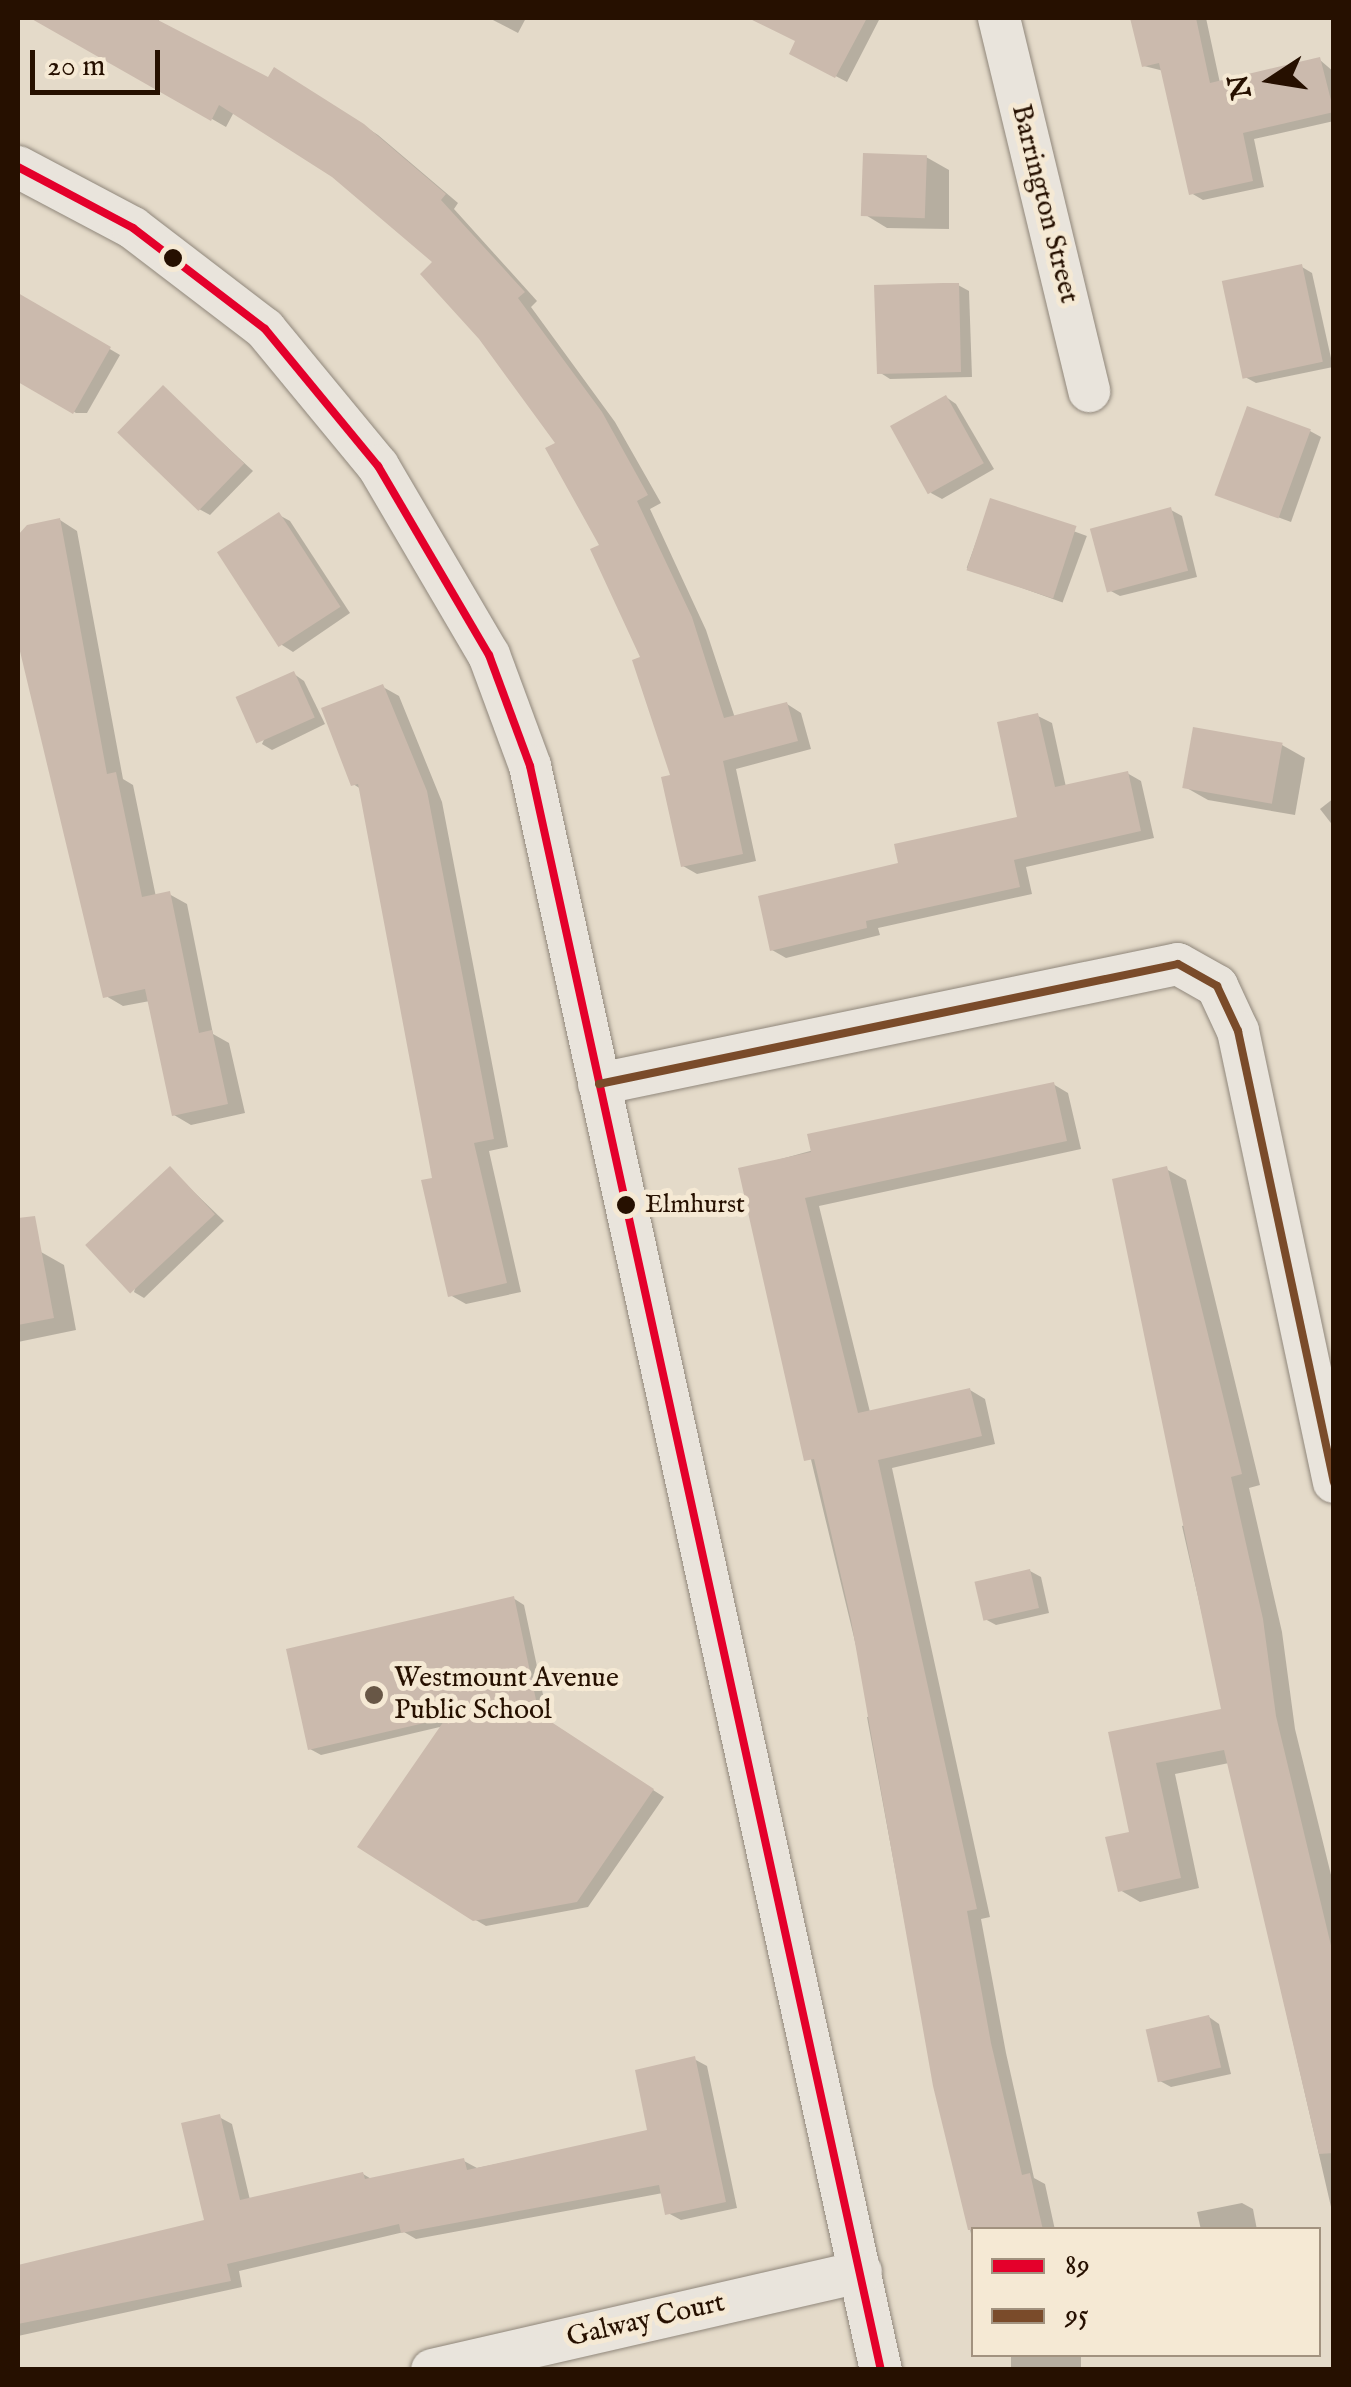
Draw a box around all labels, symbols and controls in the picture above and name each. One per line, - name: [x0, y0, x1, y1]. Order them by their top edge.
- scale bar: [35, 30, 165, 92]
- north arrow: [1221, 30, 1321, 130]
- text: 20 m: [47, 48, 106, 86]
- text: N: [1222, 71, 1261, 102]
- street label: Barrington Street: [1003, 101, 1085, 307]
- unlabelled marker: [163, 248, 183, 268]
- place label: Elmhurst: [645, 1189, 745, 1221]
- marker: Elmhurst: [616, 1195, 636, 1215]
- place label: Westmount Avenue Public School: [394, 1662, 619, 1728]
- marker: Westmount Avenue Public School: [363, 1684, 385, 1706]
- legend: [971, 2227, 1321, 2357]
- text: 89: [1065, 2247, 1090, 2285]
- street label: Galway Court: [564, 2287, 728, 2355]
- text: 95: [1065, 2297, 1089, 2335]

